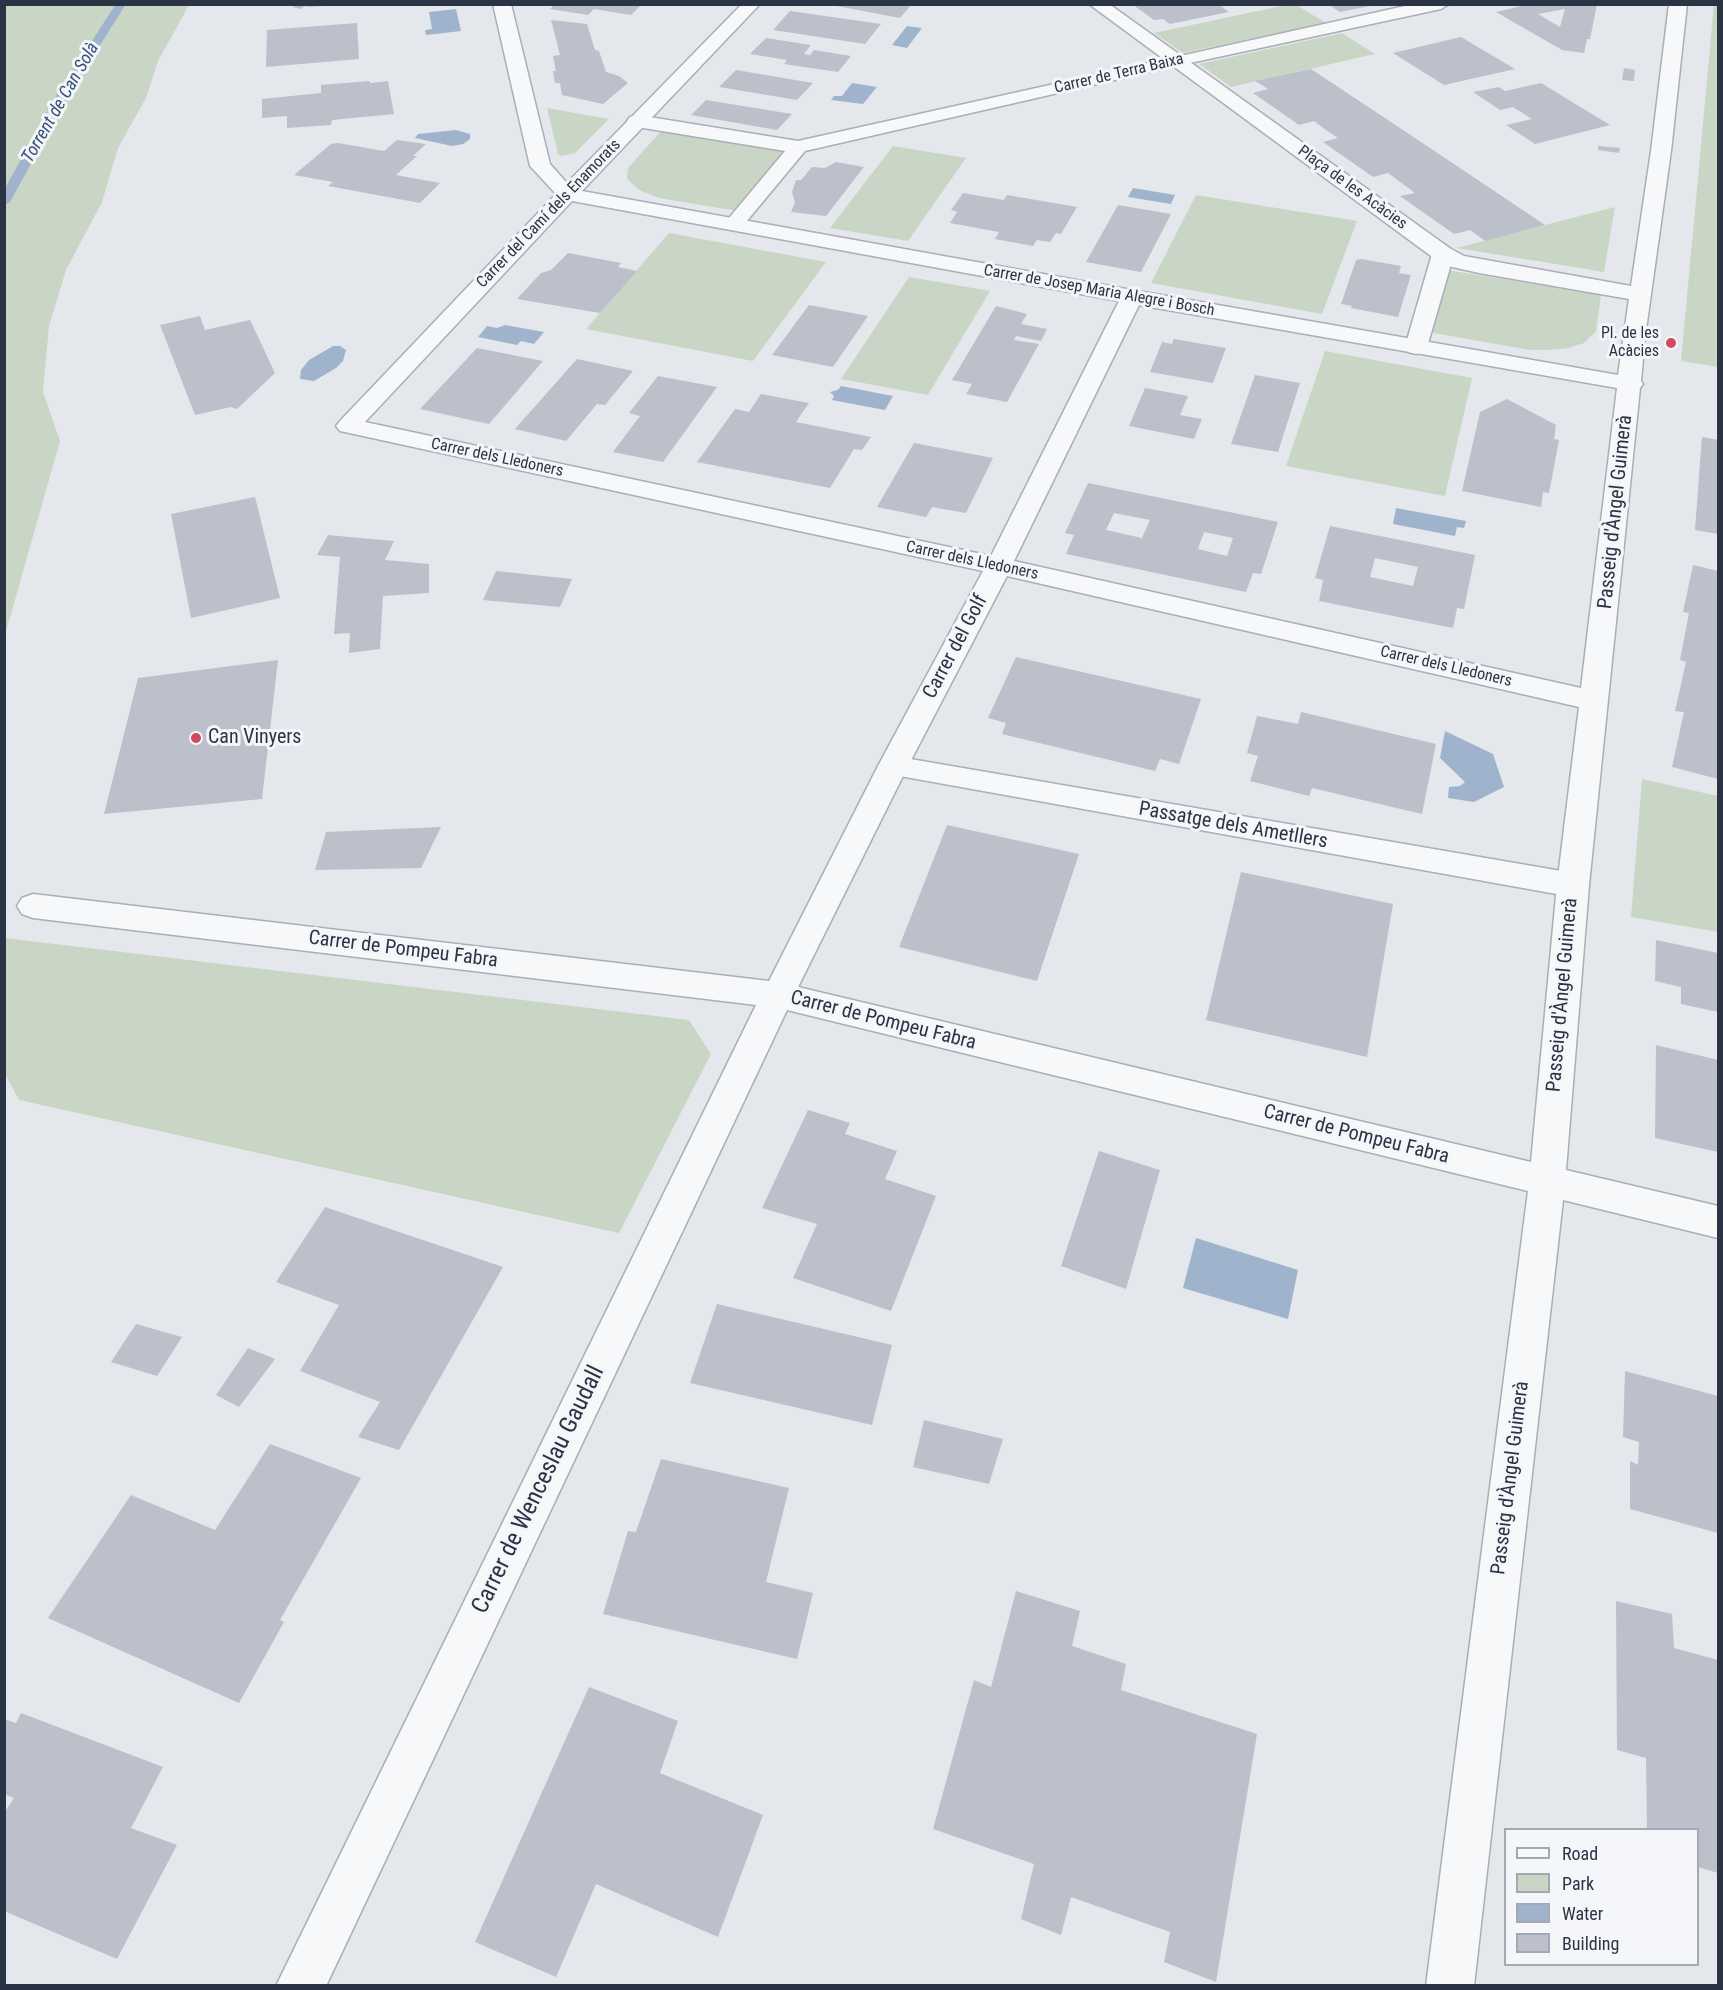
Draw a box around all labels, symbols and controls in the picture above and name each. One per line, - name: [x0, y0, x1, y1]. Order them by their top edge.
- water label: Torrent de Can Solà: [18, 39, 104, 167]
- street label: Carrer de Terra Baixa: [1052, 50, 1186, 98]
- street label: Carrer del Camí dels Enamorats: [473, 136, 625, 292]
- street label: Plaça de les Acàcies: [1294, 142, 1410, 234]
- street label: Carrer de Josep Maria Alegre i Bosch: [982, 261, 1216, 321]
- place label: Pl. de les Acàcies: [1601, 324, 1659, 362]
- marker: Pl. de les Acàcies: [1664, 336, 1678, 350]
- street label: Passeig d'Àngel Guimerà: [1594, 414, 1638, 610]
- street label: Carrer dels Lledoners: [429, 435, 565, 481]
- street label: Carrer dels Lledoners: [904, 538, 1040, 584]
- street label: Carrer del Golf: [919, 591, 993, 703]
- street label: Carrer dels Lledoners: [1378, 643, 1514, 691]
- place label: Can Vinyers: [208, 726, 301, 750]
- marker: Can Vinyers: [189, 731, 203, 745]
- street label: Passatge dels Ametllers: [1137, 798, 1329, 854]
- street label: Passeig d'Àngel Guimerà: [1543, 897, 1583, 1093]
- street label: Carrer de Pompeu Fabra: [307, 926, 499, 974]
- street label: Carrer de Pompeu Fabra: [788, 986, 978, 1056]
- street label: Carrer de Pompeu Fabra: [1261, 1100, 1451, 1170]
- street label: Carrer de Wenceslau Gaudall: [466, 1361, 612, 1619]
- street label: Passeig d'Àngel Guimerà: [1487, 1380, 1535, 1576]
- legend: [1504, 1828, 1699, 1966]
- text: Road: [1562, 1843, 1598, 1864]
- text: Park: [1562, 1873, 1594, 1894]
- text: Water: [1562, 1903, 1603, 1924]
- text: Building: [1562, 1933, 1619, 1954]

